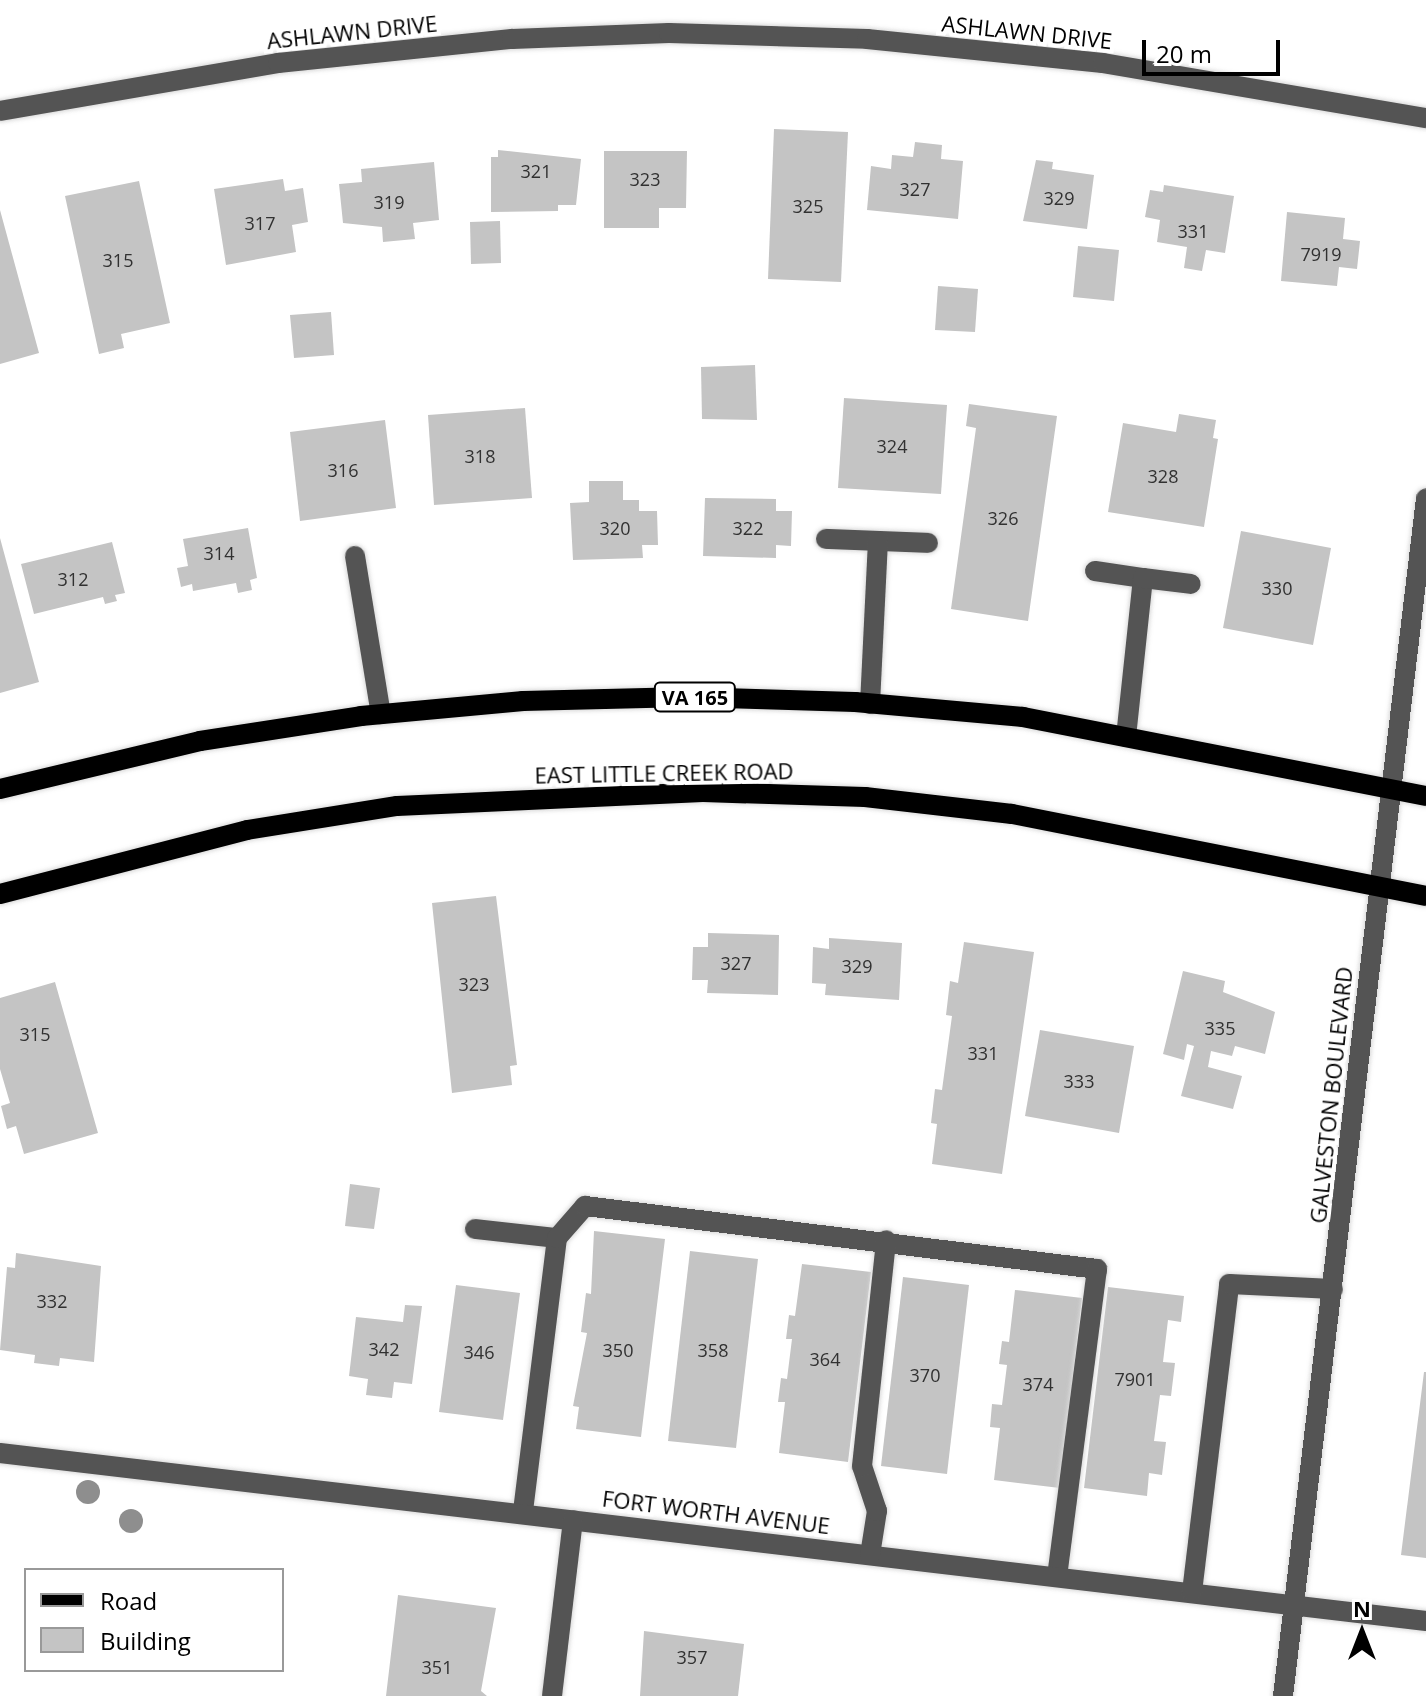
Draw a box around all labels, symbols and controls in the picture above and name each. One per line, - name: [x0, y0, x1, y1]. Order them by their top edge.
- street label: ASHLAWN DRIVE: [265, 10, 439, 54]
- street label: ASHLAWN DRIVE: [940, 10, 1114, 54]
- scale bar: [1146, 24, 1284, 74]
- text: 20 m: [1156, 37, 1212, 70]
- house number: 321: [521, 160, 551, 182]
- house number: 323: [630, 168, 660, 190]
- house number: 327: [900, 178, 930, 200]
- house number: 329: [1044, 187, 1074, 209]
- house number: 319: [374, 191, 404, 213]
- house number: 325: [793, 195, 823, 217]
- house number: 317: [245, 212, 275, 234]
- house number: 331: [1178, 220, 1208, 242]
- house number: 7919: [1300, 243, 1342, 265]
- house number: 315: [103, 249, 133, 271]
- house number: 324: [877, 435, 907, 457]
- house number: 318: [465, 445, 495, 467]
- house number: 316: [328, 459, 358, 481]
- house number: 328: [1148, 465, 1178, 487]
- house number: 326: [988, 507, 1018, 529]
- house number: 320: [600, 517, 630, 539]
- house number: 322: [733, 517, 763, 539]
- house number: 314: [204, 542, 234, 564]
- house number: 312: [58, 568, 88, 590]
- house number: 330: [1262, 577, 1292, 599]
- road number: VA 165: [653, 681, 737, 713]
- street label: EAST LITTLE CREEK ROAD: [534, 758, 794, 788]
- house number: 327: [721, 952, 751, 974]
- house number: 329: [842, 955, 872, 977]
- street label: GALVESTON BOULEVARD: [1304, 965, 1358, 1225]
- house number: 323: [459, 973, 489, 995]
- house number: 335: [1205, 1017, 1235, 1039]
- house number: 315: [20, 1023, 50, 1045]
- house number: 331: [968, 1042, 998, 1064]
- house number: 333: [1064, 1070, 1094, 1092]
- house number: 332: [37, 1290, 67, 1312]
- house number: 342: [369, 1338, 399, 1360]
- house number: 350: [603, 1339, 633, 1361]
- house number: 358: [698, 1339, 728, 1361]
- house number: 346: [464, 1341, 494, 1363]
- house number: 364: [810, 1348, 840, 1370]
- house number: 370: [910, 1364, 940, 1386]
- house number: 7901: [1114, 1368, 1156, 1390]
- house number: 374: [1023, 1373, 1053, 1395]
- street label: FORT WORTH AVENUE: [601, 1485, 831, 1539]
- legend: [24, 1568, 284, 1672]
- text: Road: [100, 1584, 157, 1617]
- north arrow: [1322, 1592, 1402, 1672]
- text: N: [1353, 1593, 1371, 1623]
- text: Building: [100, 1624, 191, 1657]
- house number: 357: [677, 1646, 707, 1668]
- house number: 351: [422, 1656, 452, 1678]

